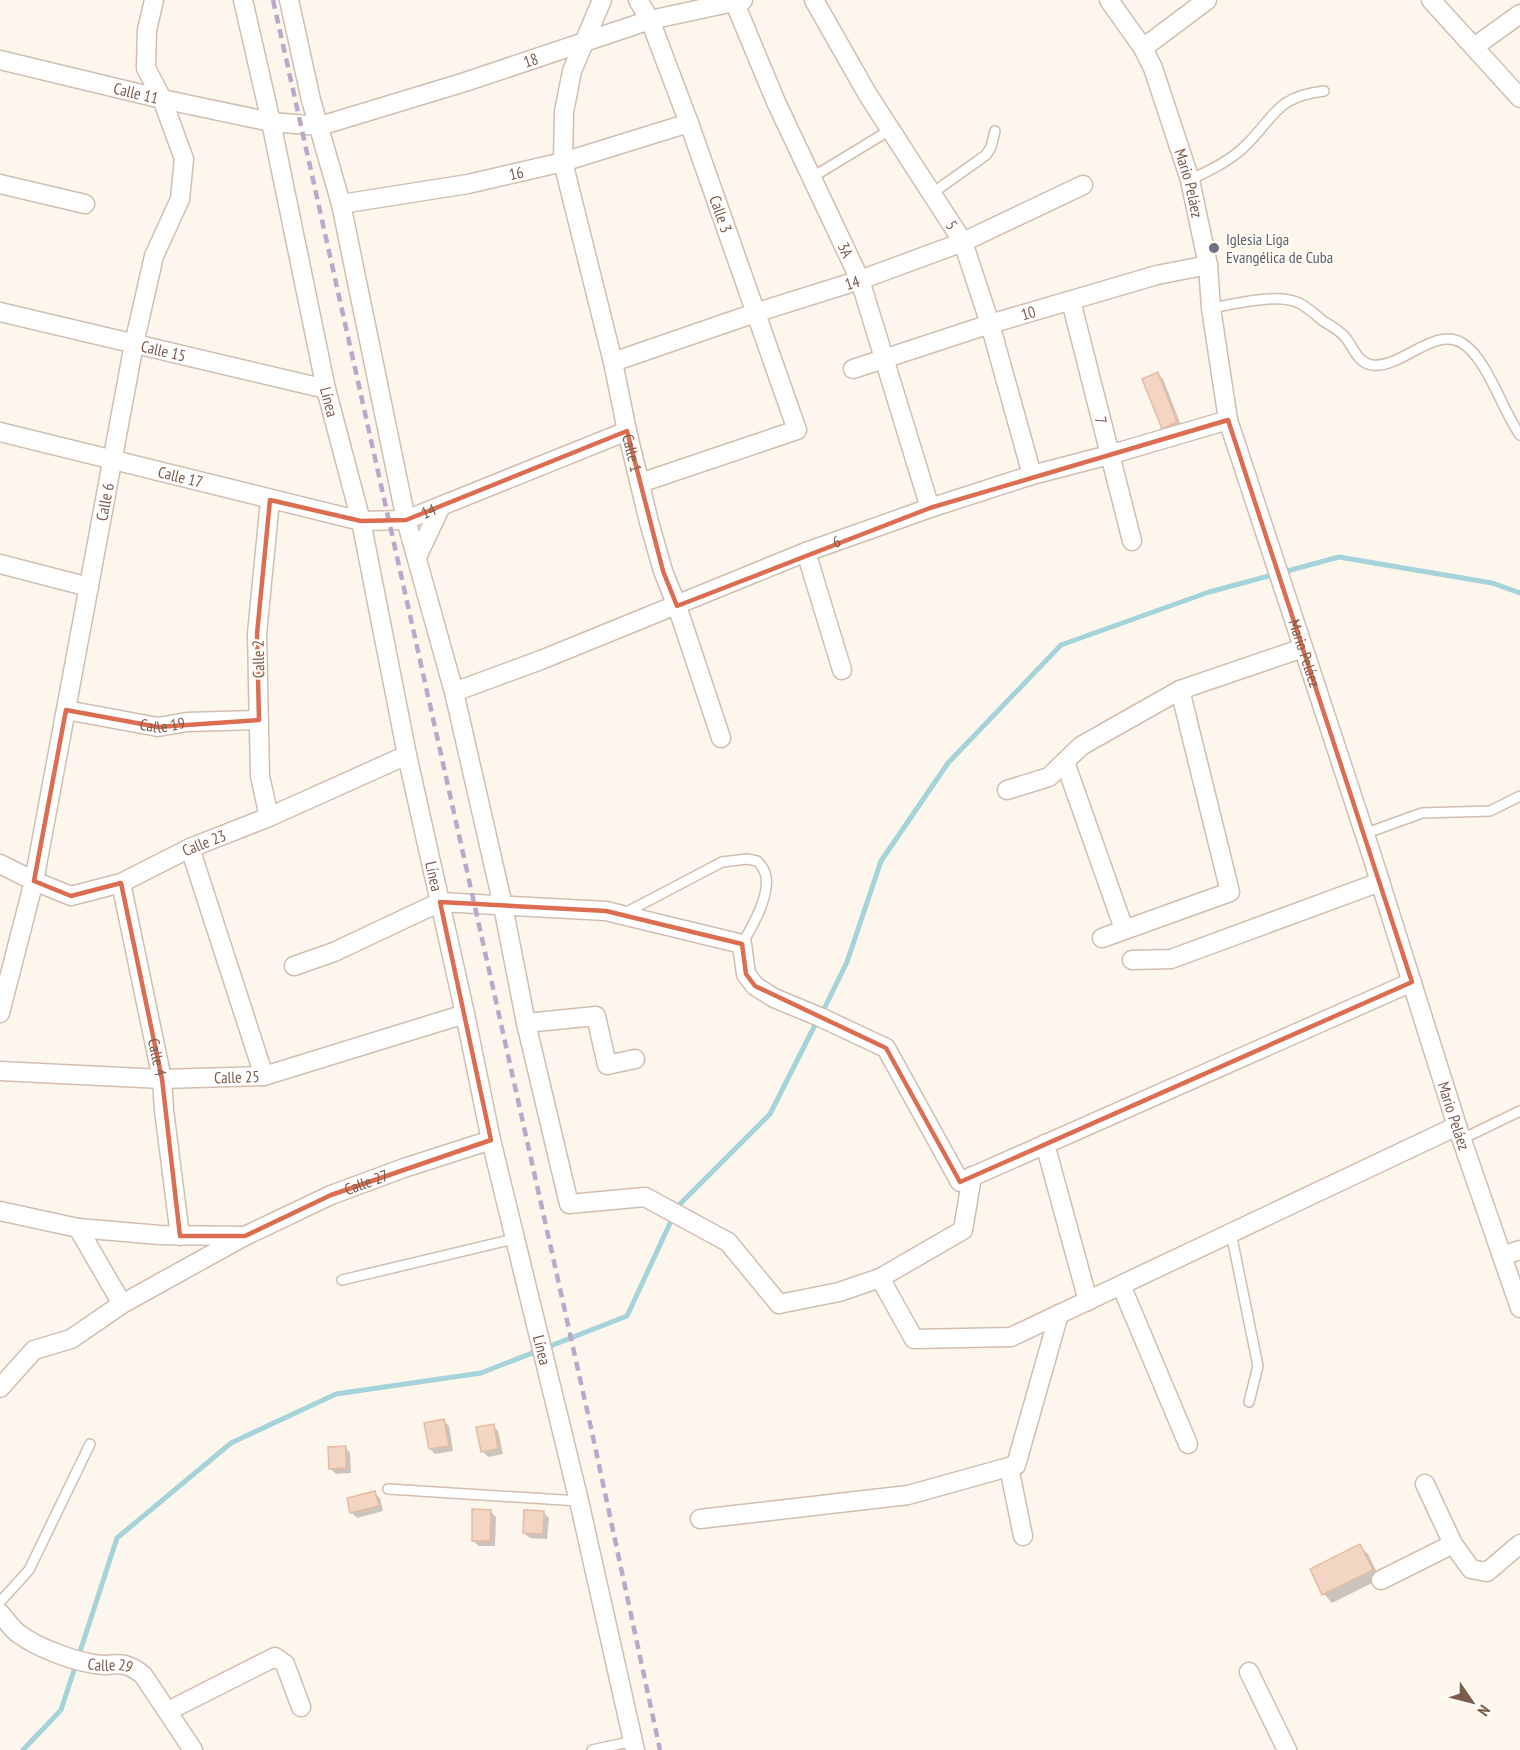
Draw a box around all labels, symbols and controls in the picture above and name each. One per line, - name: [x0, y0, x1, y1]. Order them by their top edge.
- street label: 18: [521, 48, 541, 72]
- street label: Calle 11: [112, 78, 161, 108]
- street label: Mario Peláez: [1170, 146, 1208, 220]
- street label: 16: [507, 161, 525, 184]
- street label: Calle 3: [705, 193, 737, 235]
- street label: 5: [942, 216, 962, 233]
- place label: Iglesia Liga Evangélica de Cuba: [1226, 229, 1333, 267]
- street label: 3A: [834, 239, 858, 261]
- marker: Iglesia Liga Evangélica de Cuba: [1207, 241, 1221, 255]
- street label: 14: [842, 271, 862, 294]
- street label: 10: [1018, 301, 1038, 324]
- street label: Calle 15: [139, 336, 188, 366]
- street label: Línea: [316, 385, 343, 419]
- street label: 7: [1091, 414, 1112, 426]
- street label: Calle 1: [618, 432, 647, 474]
- street label: Calle 17: [156, 461, 205, 492]
- street label: Calle 6: [91, 481, 118, 522]
- street label: 14: [418, 499, 439, 523]
- street label: 6: [830, 531, 843, 552]
- street label: Mario Peláez: [1284, 617, 1326, 690]
- street label: Calle 2: [248, 640, 268, 678]
- street label: Calle 19: [138, 713, 186, 737]
- street label: Calle 23: [179, 825, 229, 860]
- street label: Línea: [421, 859, 447, 893]
- street label: Calle 4: [144, 1036, 171, 1078]
- street label: Calle 25: [214, 1066, 260, 1087]
- street label: Mario Peláez: [1434, 1079, 1475, 1153]
- street label: Calle 27: [341, 1165, 391, 1199]
- street label: Línea: [529, 1333, 555, 1367]
- street label: Calle 29: [86, 1653, 136, 1677]
- north arrow: [1442, 1672, 1502, 1732]
- text: N: [1474, 1701, 1495, 1720]

